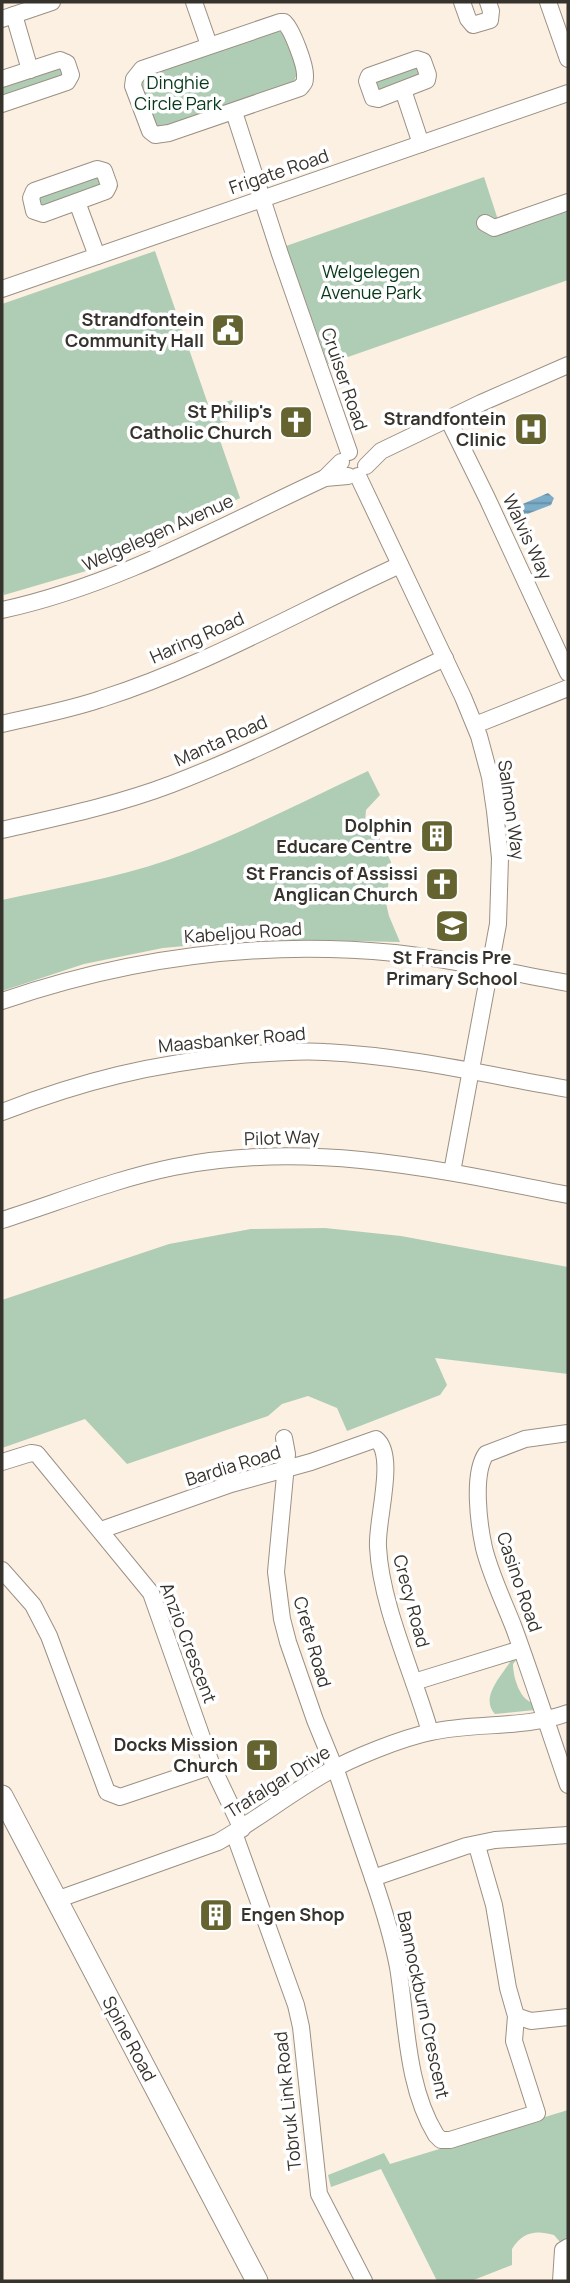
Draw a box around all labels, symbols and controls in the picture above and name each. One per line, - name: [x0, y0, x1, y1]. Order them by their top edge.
- park label: Dinghie Circle Park: [134, 70, 223, 115]
- street label: Frigate Road: [226, 143, 332, 199]
- park label: Welgelegen Avenue Park: [320, 259, 423, 304]
- place label: Strandfontein Community Hall: [65, 307, 204, 352]
- public building icon: Strandfontein Community Hall: [209, 311, 247, 349]
- street label: Cruiser Road: [316, 324, 374, 433]
- place label: St Philip's Catholic Church: [130, 399, 272, 444]
- church icon: St Philip's Catholic Church: [277, 403, 315, 441]
- place label: Strandfontein Clinic: [384, 406, 506, 451]
- hospital icon: Strandfontein Clinic: [512, 410, 550, 448]
- street label: Welgelegen Avenue: [78, 488, 237, 576]
- street label: Walvis Way: [498, 490, 558, 584]
- street label: Haring Road: [146, 606, 247, 669]
- street label: Manta Road: [170, 709, 271, 771]
- street label: Salmon Way: [493, 758, 531, 862]
- place label: Dolphin Educare Centre: [276, 813, 412, 858]
- building icon: Dolphin Educare Centre: [418, 817, 456, 855]
- place label: St Francis of Assissi Anglican Church: [246, 861, 418, 906]
- church icon: St Francis of Assissi Anglican Church: [423, 865, 461, 903]
- school or university icon: St Francis Pre Primary School: [433, 907, 471, 945]
- street label: Kabeljou Road: [183, 916, 303, 948]
- place label: St Francis Pre Primary School: [386, 945, 518, 990]
- street label: Maasbanker Road: [157, 1021, 307, 1057]
- street label: Pilot Way: [244, 1124, 321, 1150]
- street label: Bardia Road: [182, 1439, 283, 1491]
- street label: Casino Road: [492, 1529, 548, 1635]
- street label: Crecy Road: [388, 1552, 436, 1650]
- street label: Anzio Crescent: [155, 1579, 223, 1706]
- street label: Crete Road: [289, 1594, 337, 1690]
- place label: Docks Mission Church: [114, 1732, 238, 1777]
- church icon: Docks Mission Church: [243, 1736, 281, 1774]
- street label: Trafalgar Drive: [221, 1739, 334, 1823]
- building icon: Engen Shop: [197, 1896, 235, 1934]
- place label: Engen Shop: [241, 1902, 345, 1926]
- street label: Bannockburn Crescent: [392, 1909, 456, 2101]
- street label: Spine Road: [97, 1992, 162, 2085]
- street label: Tobruk Link Road: [268, 2030, 306, 2172]

